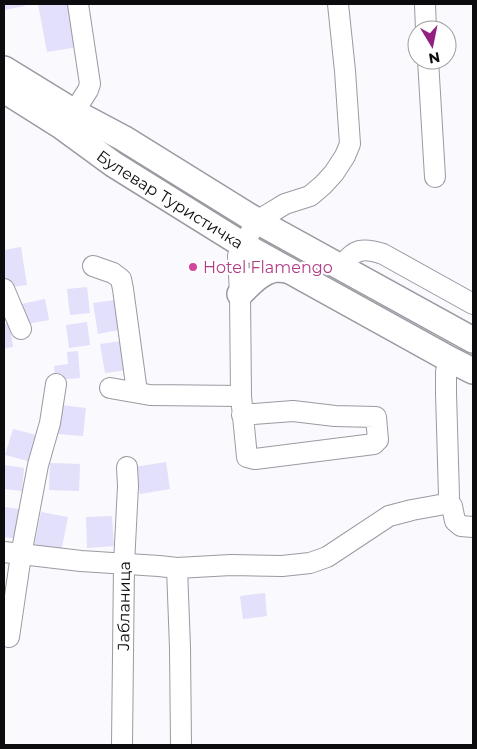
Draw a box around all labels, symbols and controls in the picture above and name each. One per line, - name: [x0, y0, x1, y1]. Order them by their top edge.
- north arrow: [407, 20, 457, 70]
- text: N: [427, 48, 441, 68]
- street label: Булевар Туристичка: [93, 146, 247, 253]
- place label: Hotel Flamengo: [203, 258, 333, 277]
- marker: Hotel Flamengo: [187, 261, 199, 273]
- street label: Јабланица: [114, 561, 134, 651]

